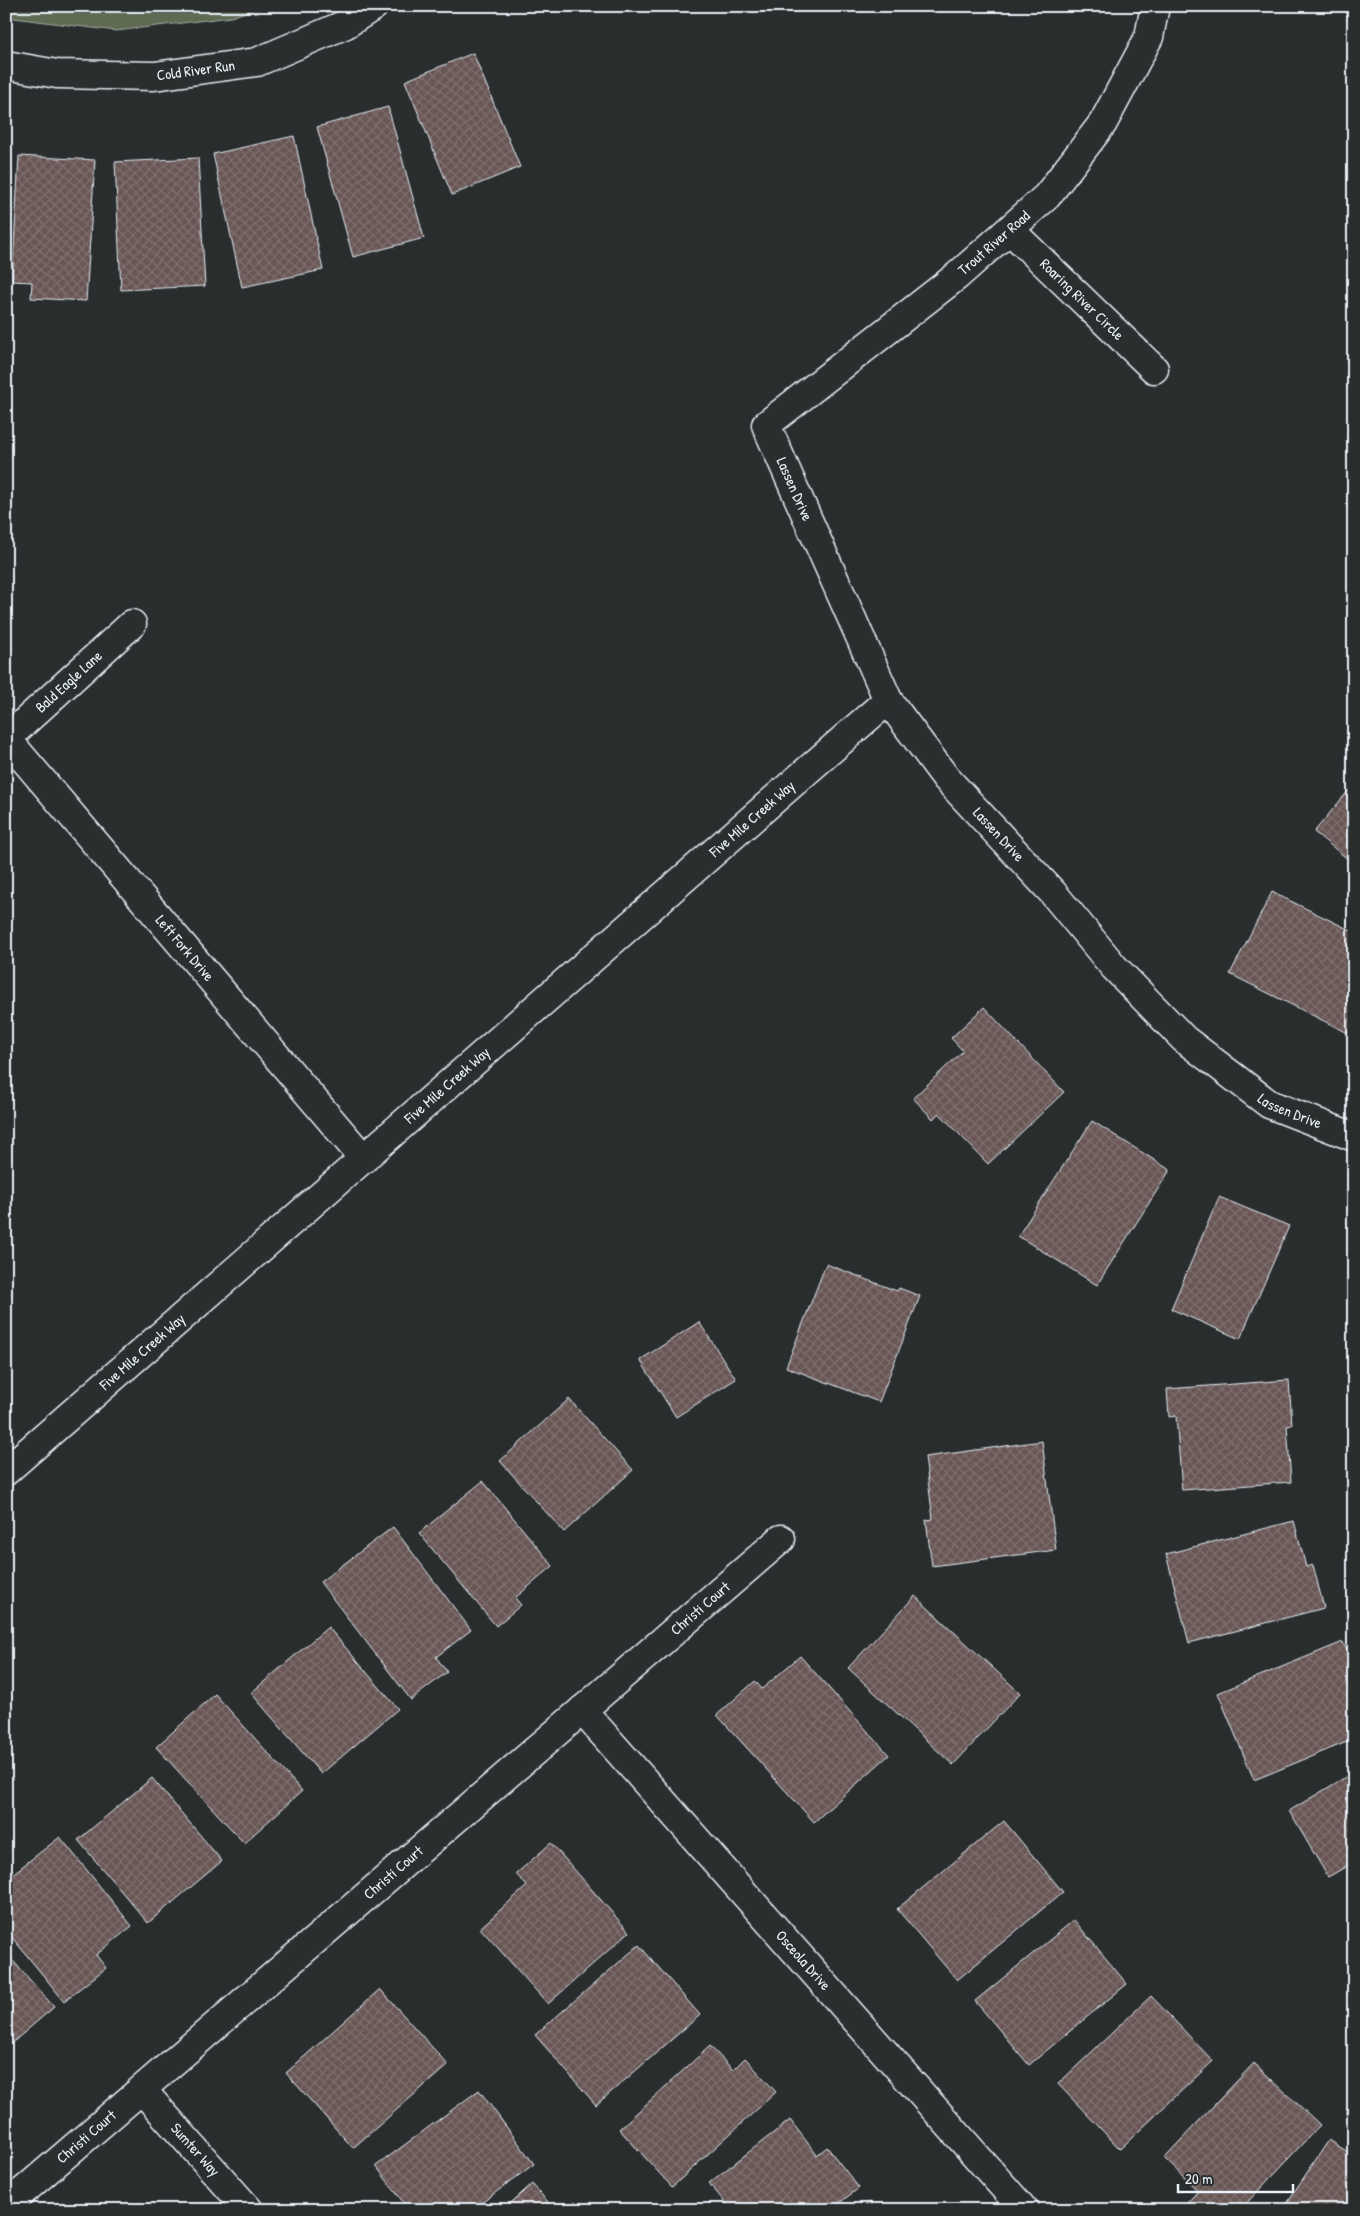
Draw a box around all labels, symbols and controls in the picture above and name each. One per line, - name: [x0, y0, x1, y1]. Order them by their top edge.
- street label: Cold River Run: [155, 54, 236, 86]
- street label: Trout River Road: [953, 205, 1034, 280]
- street label: Roaring River Circle: [1036, 254, 1129, 345]
- street label: Lassen Drive: [772, 454, 818, 524]
- street label: Bald Eagle Lane: [30, 645, 106, 717]
- street label: Five Mile Creek Way: [704, 775, 799, 862]
- street label: Lassen Drive: [968, 802, 1030, 866]
- street label: Left Fork Drive: [151, 910, 219, 986]
- street label: Five Mile Creek Way: [399, 1042, 494, 1129]
- street label: Lassen Drive: [1253, 1088, 1325, 1133]
- street label: Five Mile Creek Way: [94, 1308, 189, 1395]
- street label: Christi Court: [666, 1576, 735, 1640]
- street label: Christi Court: [359, 1840, 428, 1904]
- street label: Osceola Drive: [771, 1925, 836, 1994]
- street label: Christi Court: [52, 2104, 121, 2168]
- street label: Sumter Way: [166, 2118, 225, 2181]
- scale bar: [1178, 2161, 1292, 2193]
- text: 20 m: [1185, 2168, 1212, 2189]

